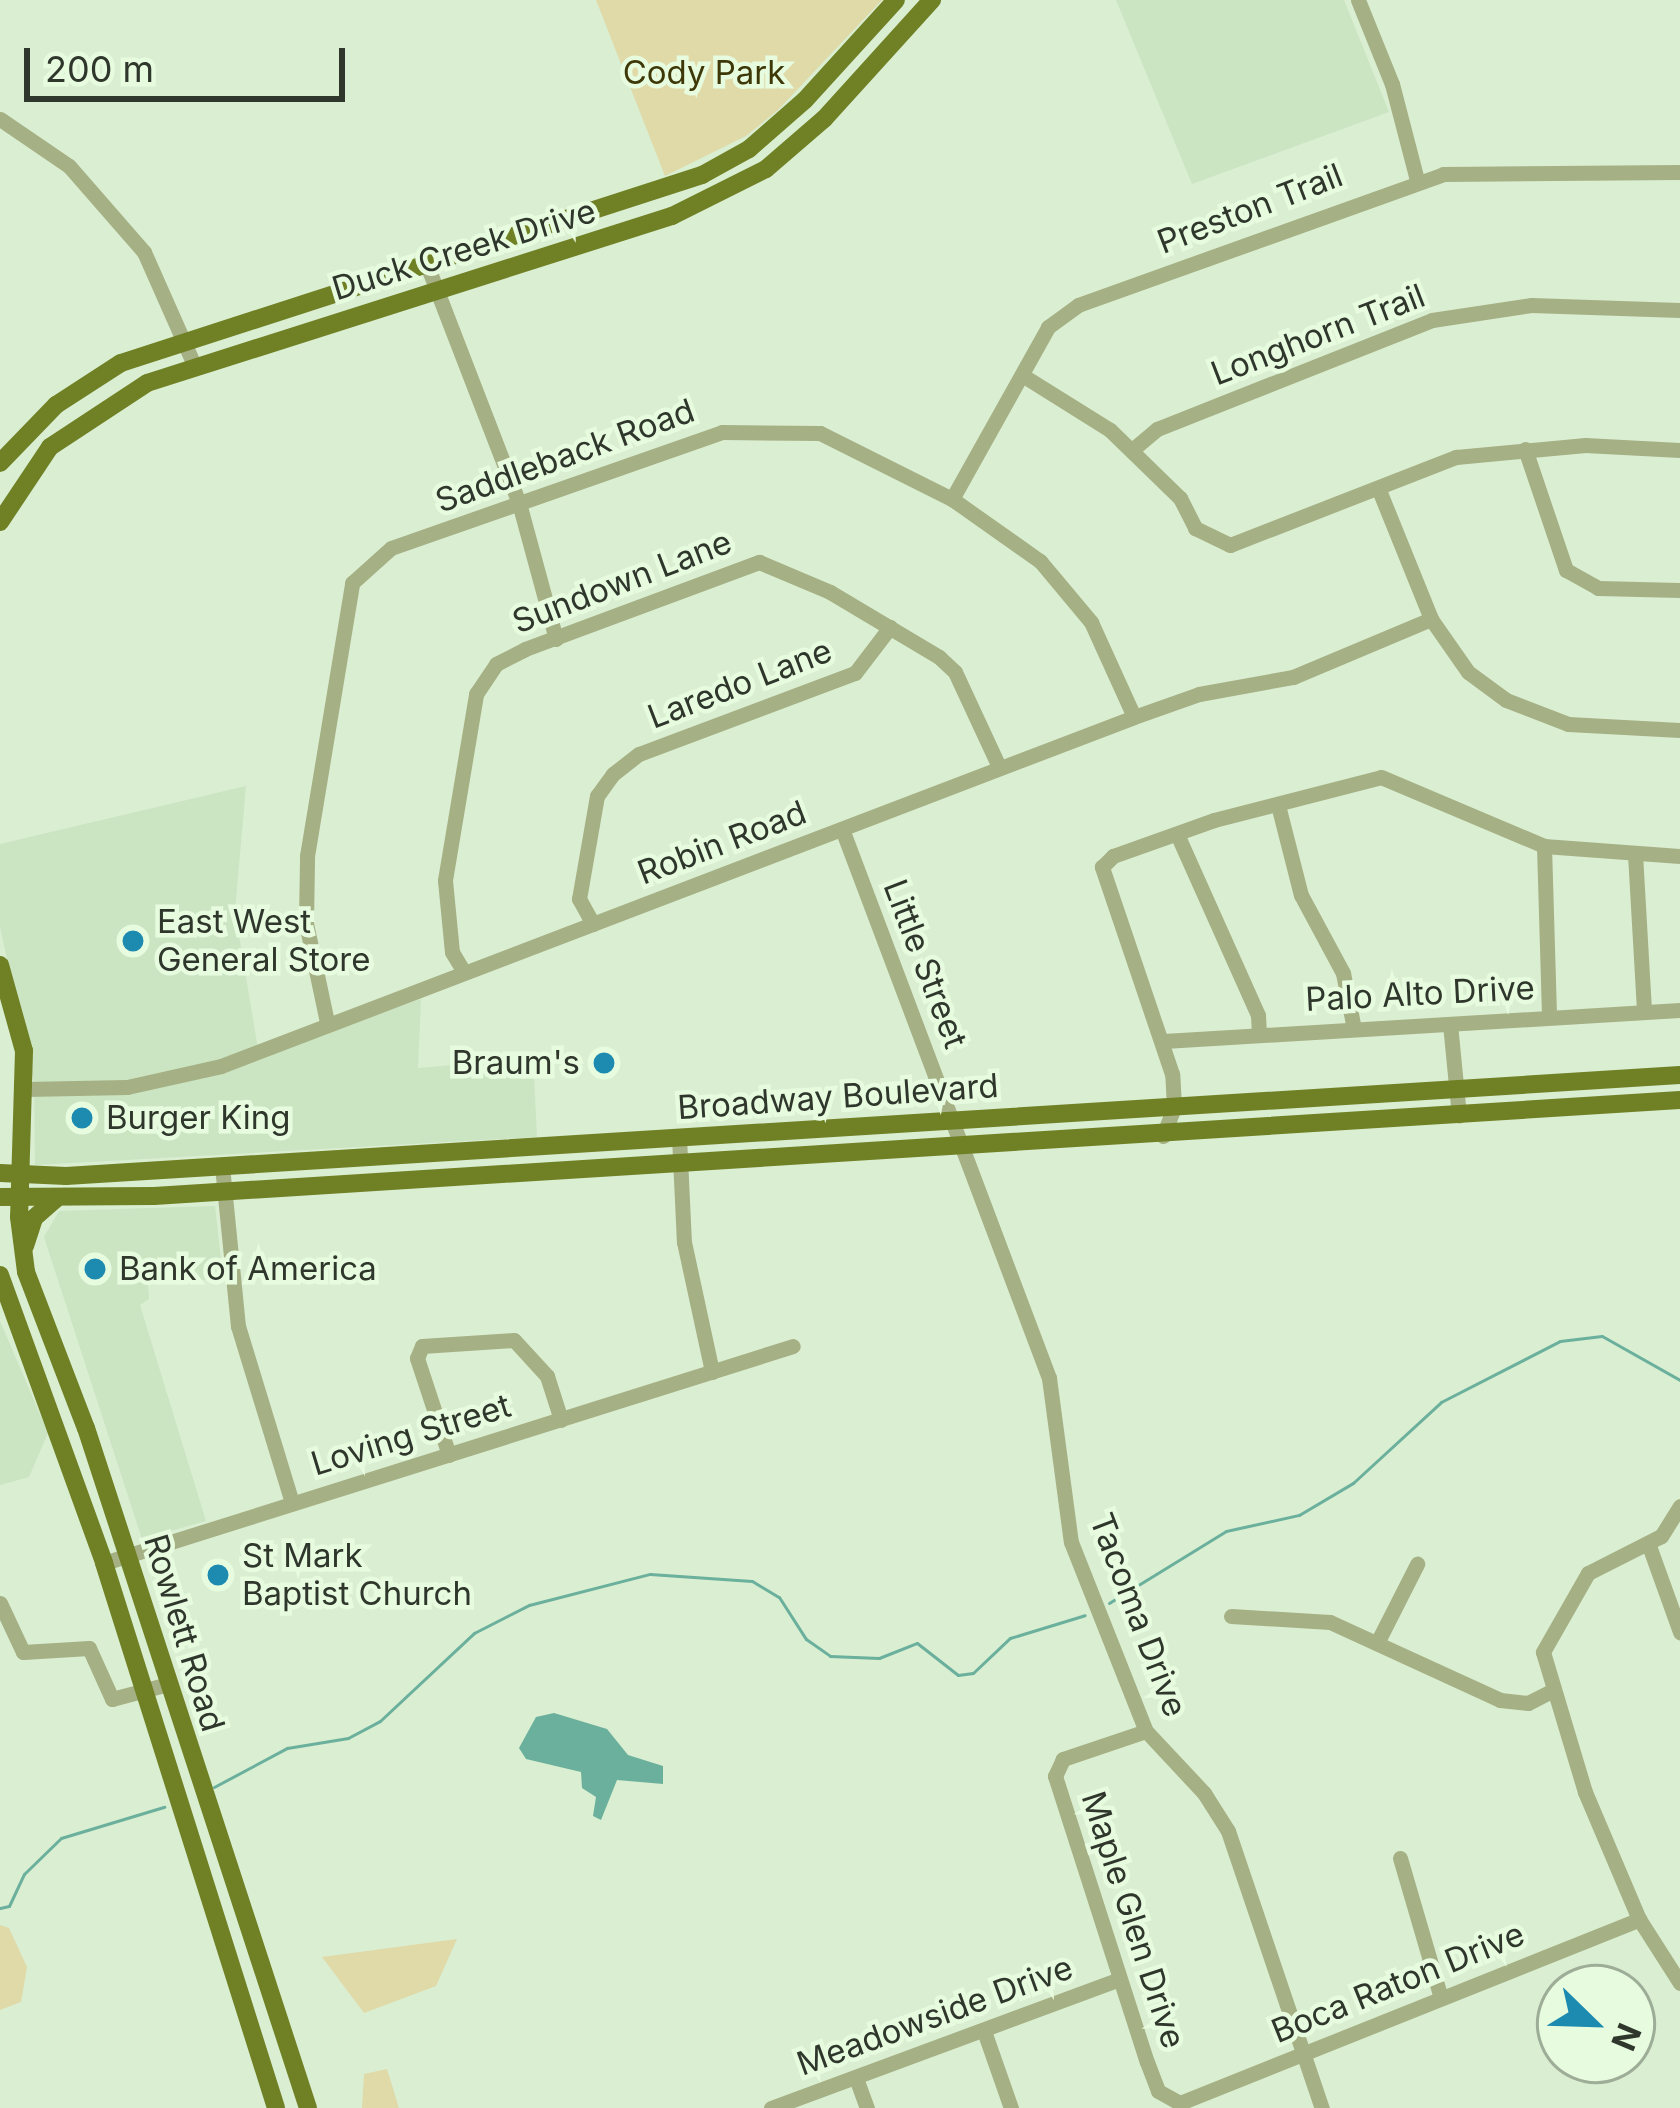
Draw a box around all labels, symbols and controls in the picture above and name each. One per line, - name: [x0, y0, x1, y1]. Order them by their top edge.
- scale bar: [30, 24, 351, 98]
- text: 200 m: [45, 47, 154, 91]
- park label: Cody Park: [623, 53, 785, 93]
- street label: Preston Trail: [1152, 156, 1348, 262]
- street label: Duck Creek Drive: [328, 191, 600, 309]
- street label: Longhorn Trail: [1206, 276, 1430, 394]
- street label: Saddleback Road: [430, 391, 700, 521]
- street label: Sundown Lane: [507, 522, 737, 642]
- street label: Laredo Lane: [643, 631, 837, 737]
- street label: Robin Road: [632, 793, 812, 893]
- street label: Little Street: [875, 874, 975, 1054]
- place label: East West General Store: [157, 902, 370, 980]
- marker: East West General Store: [120, 928, 146, 954]
- street label: Palo Alto Drive: [1304, 968, 1536, 1020]
- place label: Braum's: [452, 1043, 580, 1083]
- marker: Braum's: [591, 1050, 617, 1076]
- street label: Broadway Boulevard: [676, 1066, 1000, 1128]
- place label: Burger King: [106, 1098, 291, 1138]
- marker: Burger King: [69, 1105, 95, 1131]
- place label: Bank of America: [119, 1249, 377, 1289]
- marker: Bank of America: [82, 1256, 108, 1282]
- street label: Loving Street: [306, 1386, 516, 1484]
- street label: Tacoma Drive: [1081, 1508, 1195, 1722]
- street label: Rowlett Road: [135, 1530, 233, 1736]
- place label: St Mark Baptist Church: [242, 1536, 472, 1614]
- marker: St Mark Baptist Church: [205, 1562, 231, 1588]
- street label: Maple Glen Drive: [1073, 1787, 1193, 2053]
- street label: Boca Raton Drive: [1266, 1914, 1530, 2052]
- street label: Meadowside Drive: [792, 1948, 1078, 2084]
- north arrow: [1536, 1964, 1656, 2084]
- text: N: [1603, 2018, 1650, 2056]

